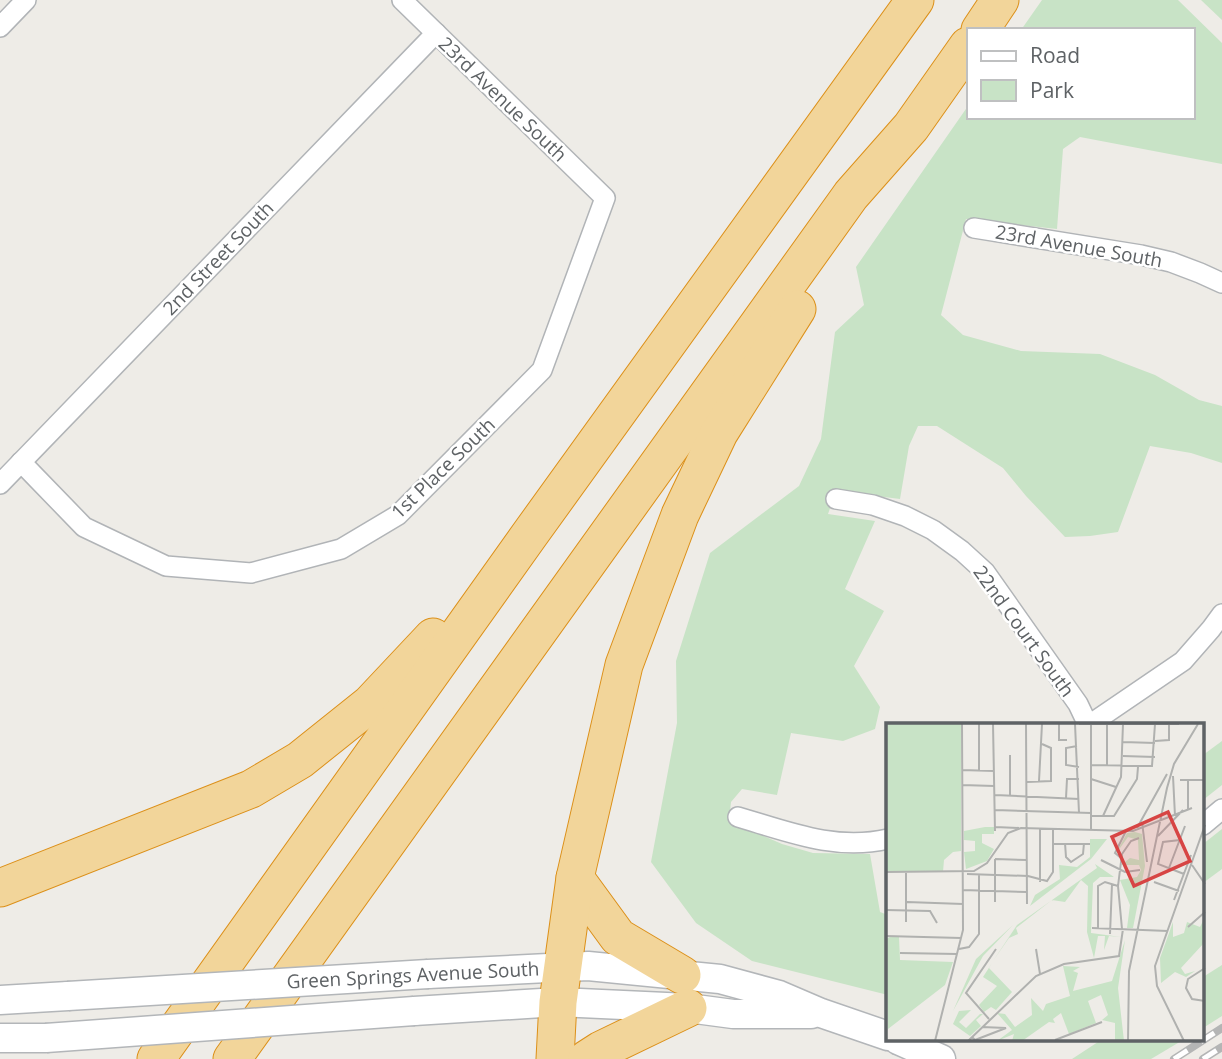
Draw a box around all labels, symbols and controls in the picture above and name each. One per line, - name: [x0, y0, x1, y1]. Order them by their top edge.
- legend: [967, 28, 1194, 119]
- street label: 23rd Avenue South: [433, 31, 573, 167]
- text: Road: [1030, 41, 1080, 69]
- text: Park: [1030, 76, 1074, 104]
- street label: 2nd Street South: [157, 195, 279, 321]
- street label: 23rd Avenue South: [993, 219, 1165, 273]
- street label: 1st Place South: [385, 412, 501, 524]
- street label: 22nd Court South: [968, 560, 1080, 702]
- inset map: [886, 723, 1204, 1042]
- street label: Green Springs Avenue South: [286, 955, 540, 995]

